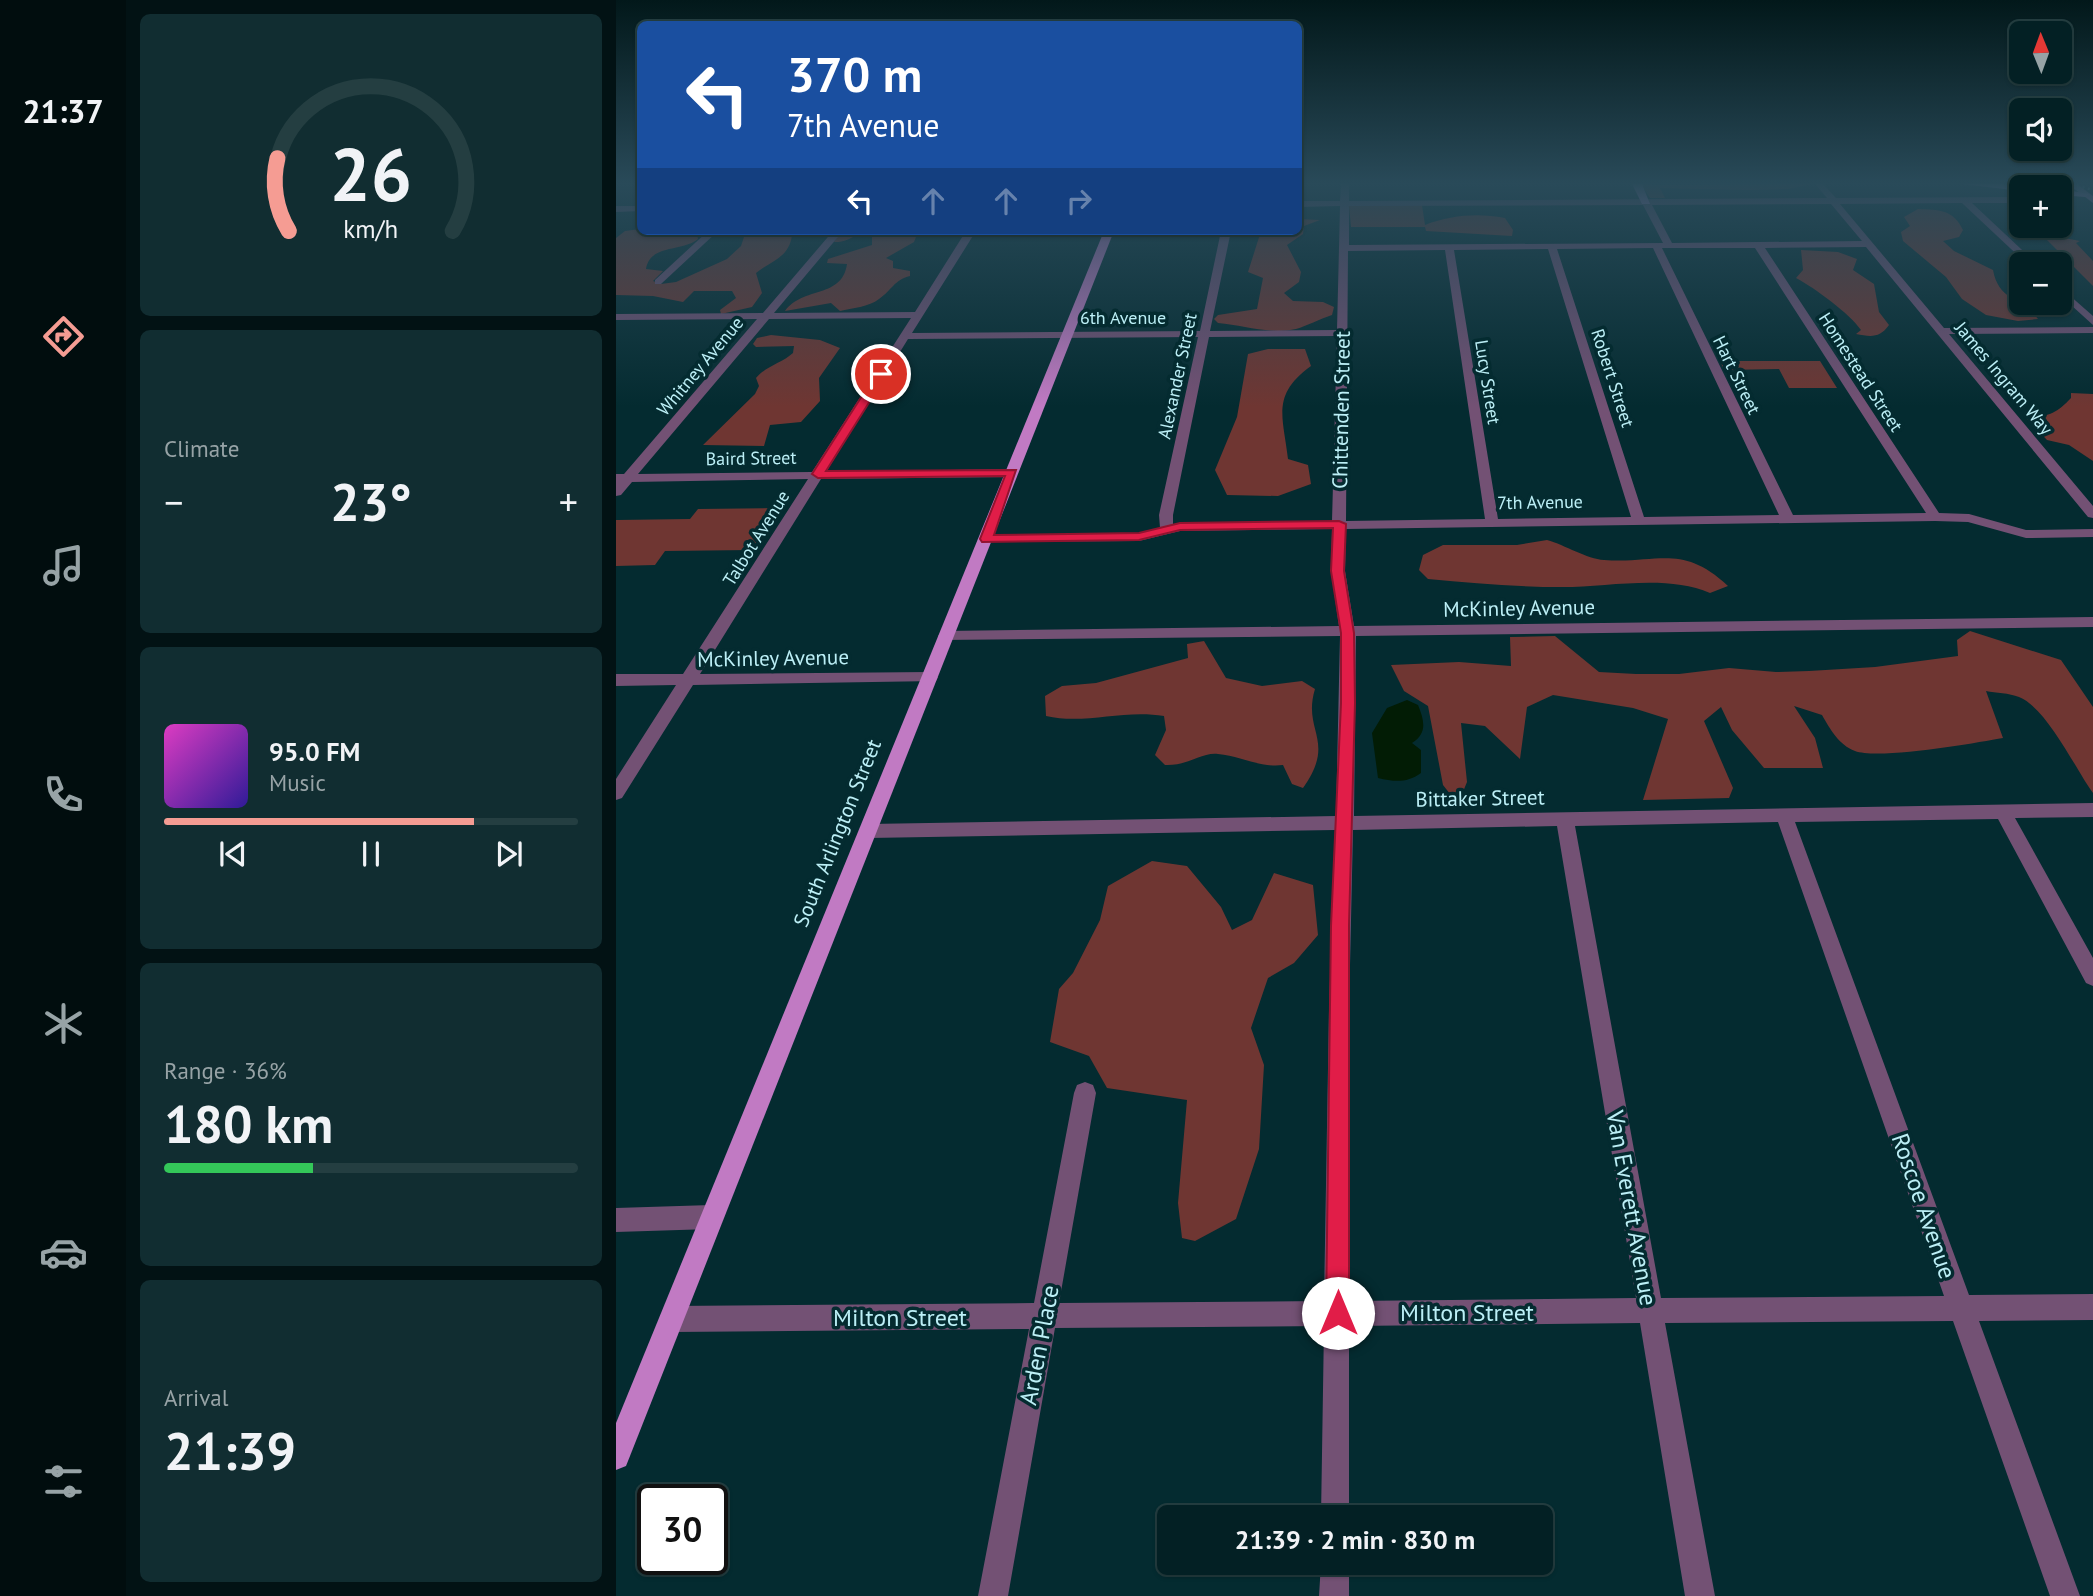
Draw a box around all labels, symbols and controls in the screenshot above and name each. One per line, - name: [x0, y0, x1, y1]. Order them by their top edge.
- north arrow: [2009, 21, 2072, 84]
- map controls: [2009, 21, 2072, 315]
- text: 370 m: [787, 42, 922, 106]
- icon: left: [672, 49, 763, 140]
- text: 21:37: [22, 90, 104, 132]
- button: sound: [2009, 98, 2072, 161]
- text: 7th Avenue: [787, 104, 939, 146]
- text: 26: [330, 128, 412, 222]
- button: +: [2009, 175, 2072, 238]
- icon: left: [841, 182, 879, 220]
- icon: ahead: [914, 182, 952, 220]
- icon: ahead: [987, 182, 1025, 220]
- icon: right: [1060, 182, 1098, 220]
- text: km/h: [344, 213, 398, 245]
- button: −: [2009, 252, 2072, 315]
- street label: 6th Avenue: [1080, 306, 1166, 329]
- street label: Homestead Street: [1814, 308, 1908, 436]
- street label: Alexander Street: [1152, 311, 1202, 441]
- icon: directions: [39, 312, 88, 361]
- street label: Whitney Avenue: [652, 312, 748, 420]
- street label: James Ingram Way: [1949, 316, 2058, 440]
- street label: Robert Street: [1586, 326, 1640, 430]
- street label: Chittenden Street: [1326, 331, 1356, 489]
- street label: Hart Street: [1708, 332, 1766, 418]
- street label: Lucy Street: [1470, 338, 1506, 426]
- pin: [851, 344, 911, 404]
- icon: arrive: [862, 355, 900, 393]
- text: Climate: [164, 434, 239, 463]
- street label: Baird Street: [705, 446, 797, 470]
- text: 23°: [330, 468, 412, 535]
- text: −: [164, 477, 183, 526]
- text: +: [559, 477, 578, 526]
- street label: Talbot Avenue: [718, 486, 794, 590]
- street label: 7th Avenue: [1497, 490, 1583, 514]
- icon: music: [39, 541, 88, 590]
- street label: McKinley Avenue: [1443, 593, 1595, 623]
- street label: McKinley Avenue: [697, 643, 849, 673]
- text: 95.0 FM: [269, 735, 360, 768]
- street label: South Arlington Street: [787, 735, 887, 931]
- text: Music: [269, 768, 326, 797]
- icon: phone: [39, 770, 88, 819]
- street label: Bittaker Street: [1415, 783, 1545, 813]
- icon: previous: [214, 835, 252, 873]
- icon: pause: [352, 835, 390, 873]
- icon: next: [490, 835, 528, 873]
- icon: climate: [39, 999, 88, 1048]
- text: Range · 36%: [164, 1056, 287, 1085]
- text: 180 km: [164, 1090, 333, 1157]
- street label: Van Everett Avenue: [1599, 1107, 1664, 1308]
- street label: Roscoe Avenue: [1885, 1129, 1963, 1283]
- icon: car: [39, 1228, 88, 1277]
- position arrow: [1301, 1276, 1375, 1350]
- street label: Arden Place: [1012, 1282, 1066, 1408]
- street label: Milton Street: [1400, 1297, 1534, 1328]
- street label: Milton Street: [833, 1302, 967, 1333]
- text: Arrival: [164, 1383, 228, 1412]
- text: 21:39: [164, 1417, 296, 1484]
- icon: filters: [39, 1457, 88, 1506]
- speed limit sign: 30: [637, 1484, 728, 1575]
- text: 21:39 · 2 min · 830 m: [1235, 1523, 1475, 1556]

